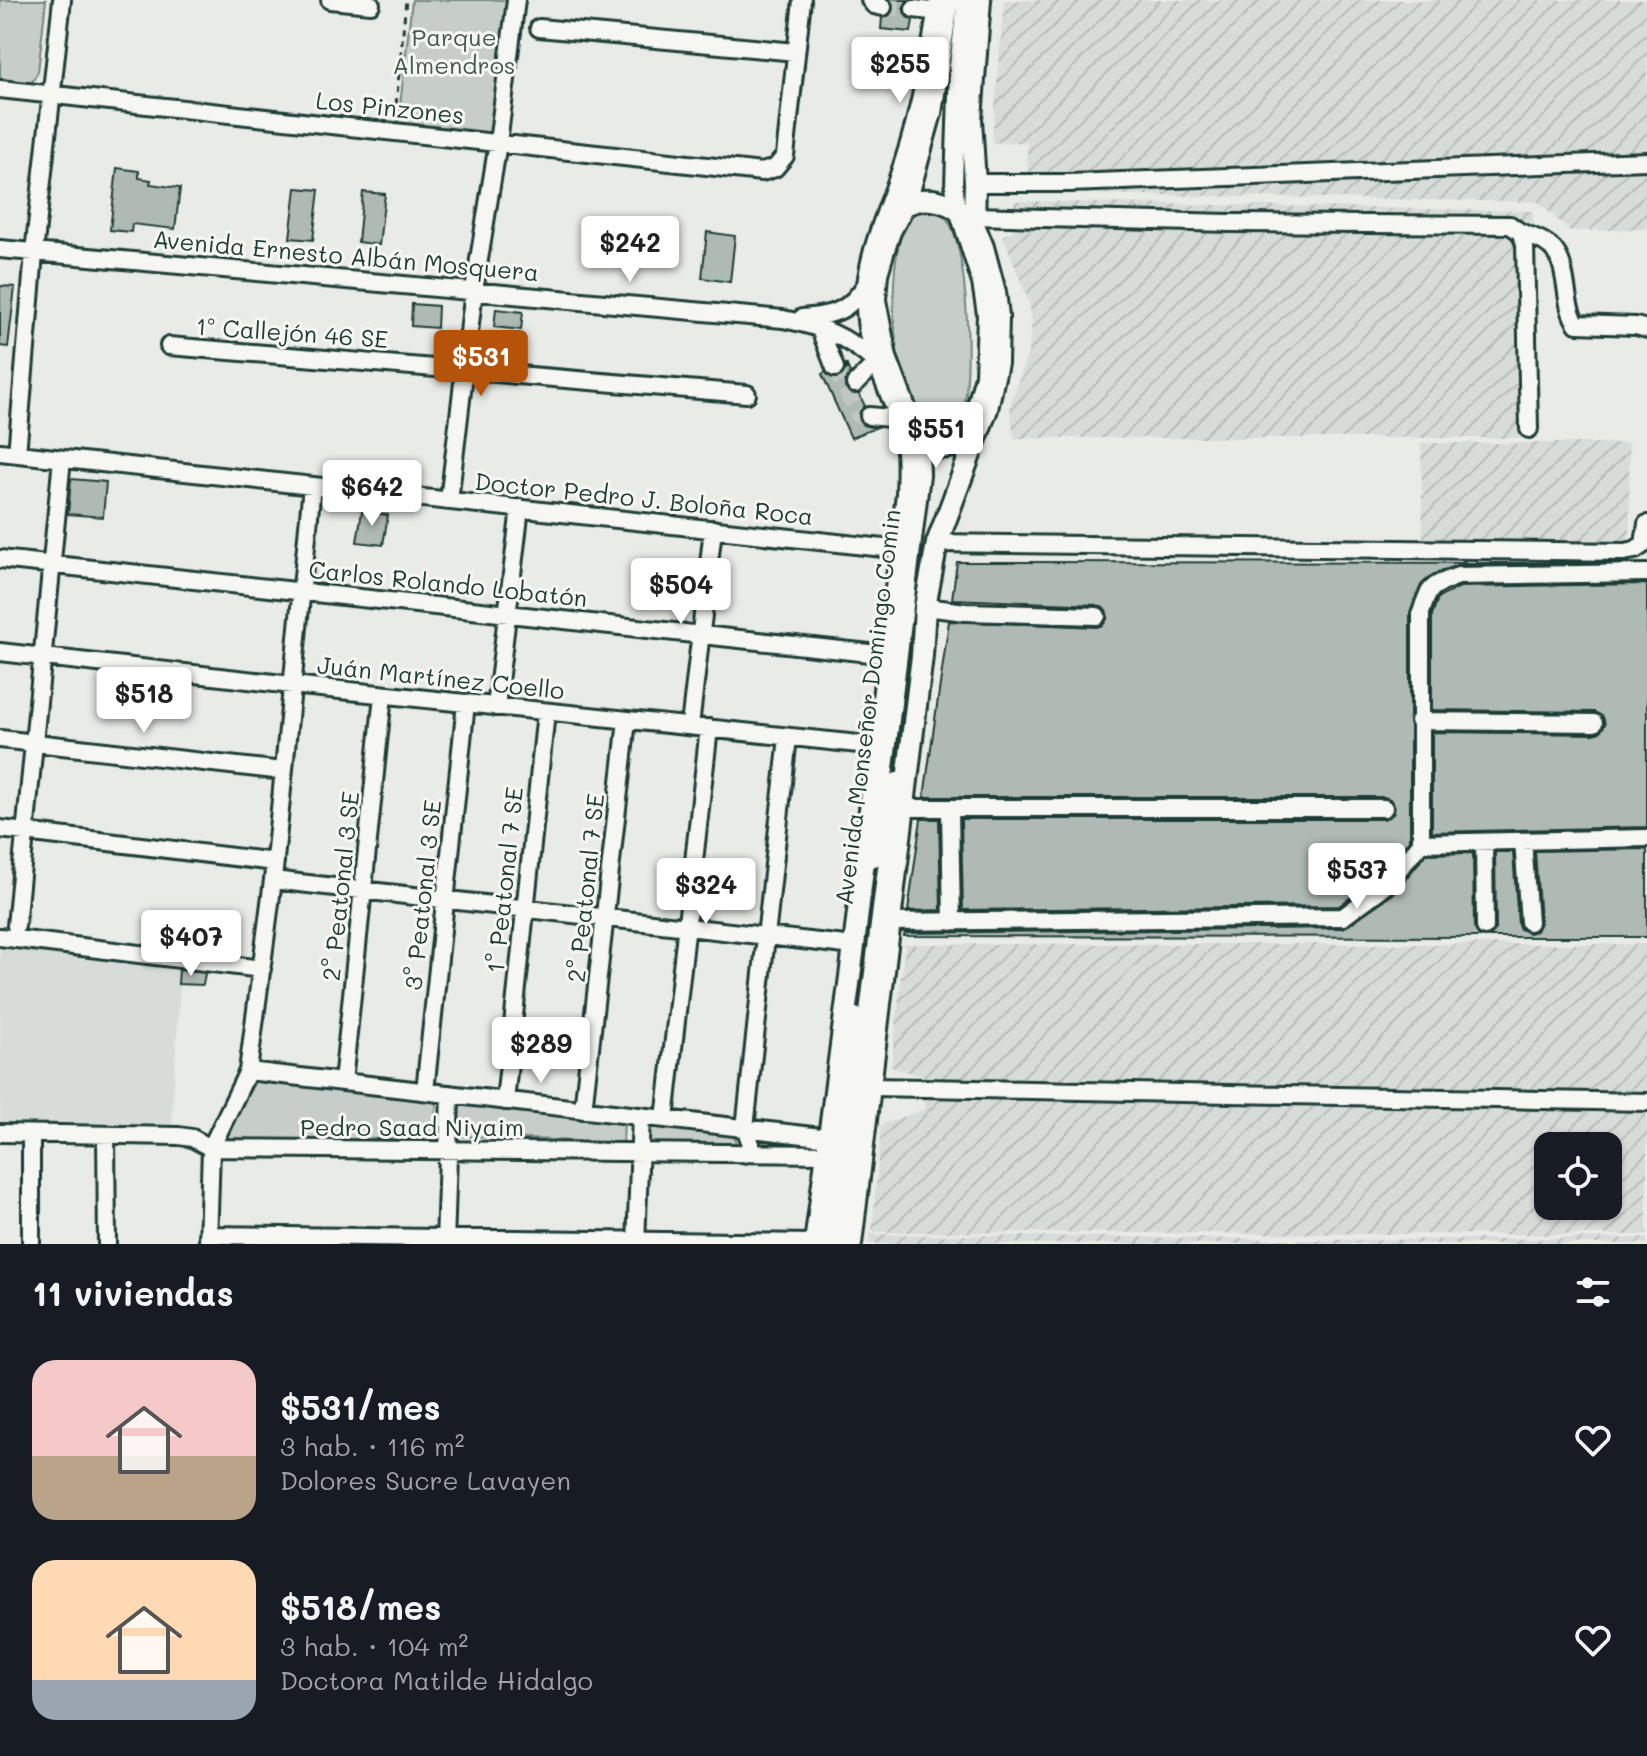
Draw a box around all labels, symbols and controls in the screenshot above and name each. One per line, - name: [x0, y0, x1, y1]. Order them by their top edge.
- park label: Parque Almendros: [392, 21, 516, 80]
- pin: $255: [853, 37, 947, 105]
- text: $255: [870, 46, 930, 80]
- street label: Los Pinzones: [314, 84, 466, 130]
- pin: $242: [583, 216, 677, 284]
- street label: Avenida Ernesto Albán Mosquera: [152, 223, 540, 287]
- text: $242: [599, 225, 661, 259]
- street label: 1º Callejón 46 SE: [195, 310, 389, 354]
- pin: $531: [434, 330, 528, 398]
- text: $531: [452, 339, 510, 373]
- pin: $551: [889, 402, 983, 470]
- text: $551: [907, 411, 965, 445]
- pin: $642: [325, 460, 419, 528]
- street label: Doctor Pedro J. Boloña Roca: [473, 465, 815, 531]
- text: $642: [341, 469, 403, 503]
- street label: Avenida Monseñor Domingo Comin: [827, 508, 907, 906]
- street label: Carlos Rolando Lobatón: [307, 553, 589, 613]
- pin: $504: [634, 558, 728, 626]
- text: $504: [649, 567, 713, 601]
- street label: Juán Martínez Coello: [316, 649, 566, 705]
- pin: $518: [97, 667, 191, 735]
- text: $518: [115, 676, 173, 710]
- street label: 1° Peatonal 7 SE: [479, 785, 529, 975]
- street label: 2° Peatonal 3 SE: [315, 790, 365, 982]
- street label: 2° Peatonal 7 SE: [560, 792, 610, 984]
- street label: 3° Peatonal 3 SE: [397, 798, 447, 992]
- pin: $537: [1310, 843, 1404, 911]
- text: $537: [1326, 852, 1388, 886]
- pin: $324: [659, 858, 753, 926]
- text: $324: [675, 867, 737, 901]
- pin: $407: [144, 910, 238, 978]
- text: $407: [159, 919, 223, 953]
- pin: $289: [494, 1017, 588, 1085]
- text: $289: [510, 1026, 572, 1060]
- street label: Pedro Saad Niyaim: [300, 1111, 524, 1142]
- map controls: [1534, 1132, 1622, 1220]
- button: locate: [1534, 1132, 1622, 1220]
- text: 11 viviendas: [32, 1270, 234, 1315]
- icon: filters: [1571, 1270, 1615, 1314]
- text: $531/mes: [280, 1384, 441, 1429]
- icon: home: [96, 1392, 192, 1488]
- icon: heart: [1571, 1418, 1615, 1462]
- text: 3 hab. · 116 m²: [280, 1429, 464, 1463]
- text: Dolores Sucre Lavayen: [280, 1463, 571, 1497]
- text: $518/mes: [280, 1584, 441, 1629]
- icon: home: [96, 1592, 192, 1688]
- icon: heart: [1571, 1618, 1615, 1662]
- text: 3 hab. · 104 m²: [280, 1629, 468, 1663]
- text: Doctora Matilde Hidalgo: [280, 1663, 593, 1697]

